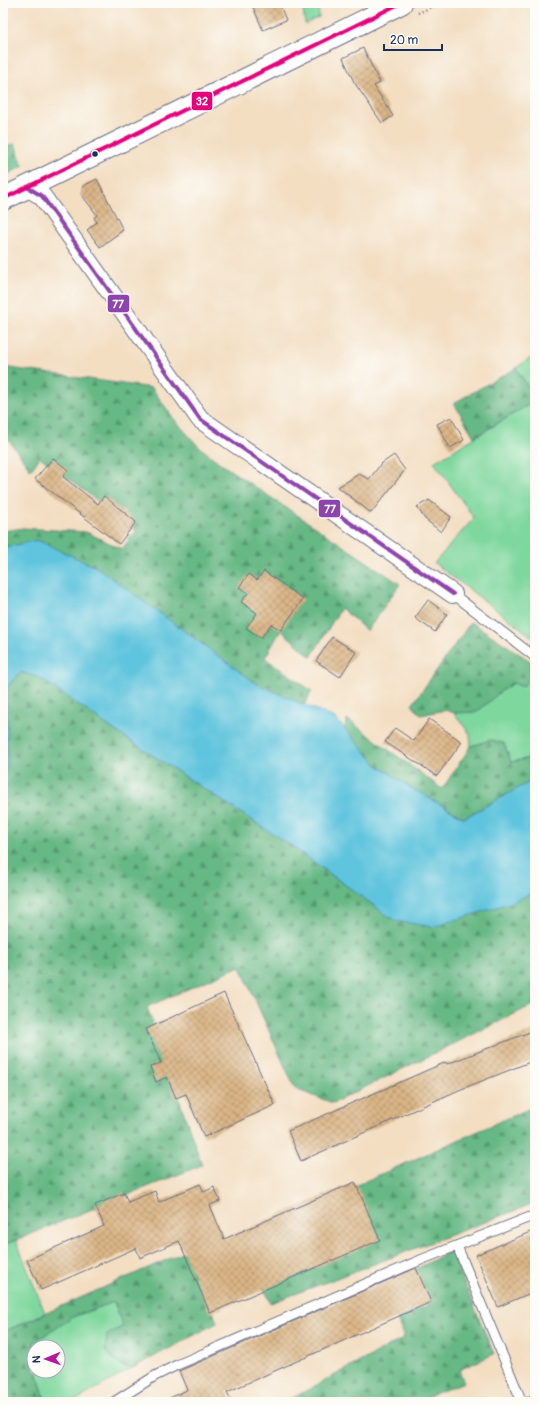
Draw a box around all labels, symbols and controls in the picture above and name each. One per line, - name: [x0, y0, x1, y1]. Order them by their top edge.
- scale bar: [384, 26, 442, 52]
- text: 20 m: [390, 33, 419, 48]
- line badge: 32: [191, 91, 213, 111]
- text: 32: [196, 95, 208, 108]
- unlabelled marker: [90, 149, 100, 159]
- line badge: 77: [107, 294, 130, 313]
- text: 77: [112, 298, 124, 311]
- line badge: 77: [318, 499, 341, 518]
- text: 77: [324, 503, 336, 516]
- north arrow: [26, 1339, 66, 1379]
- text: N: [30, 1355, 43, 1363]

